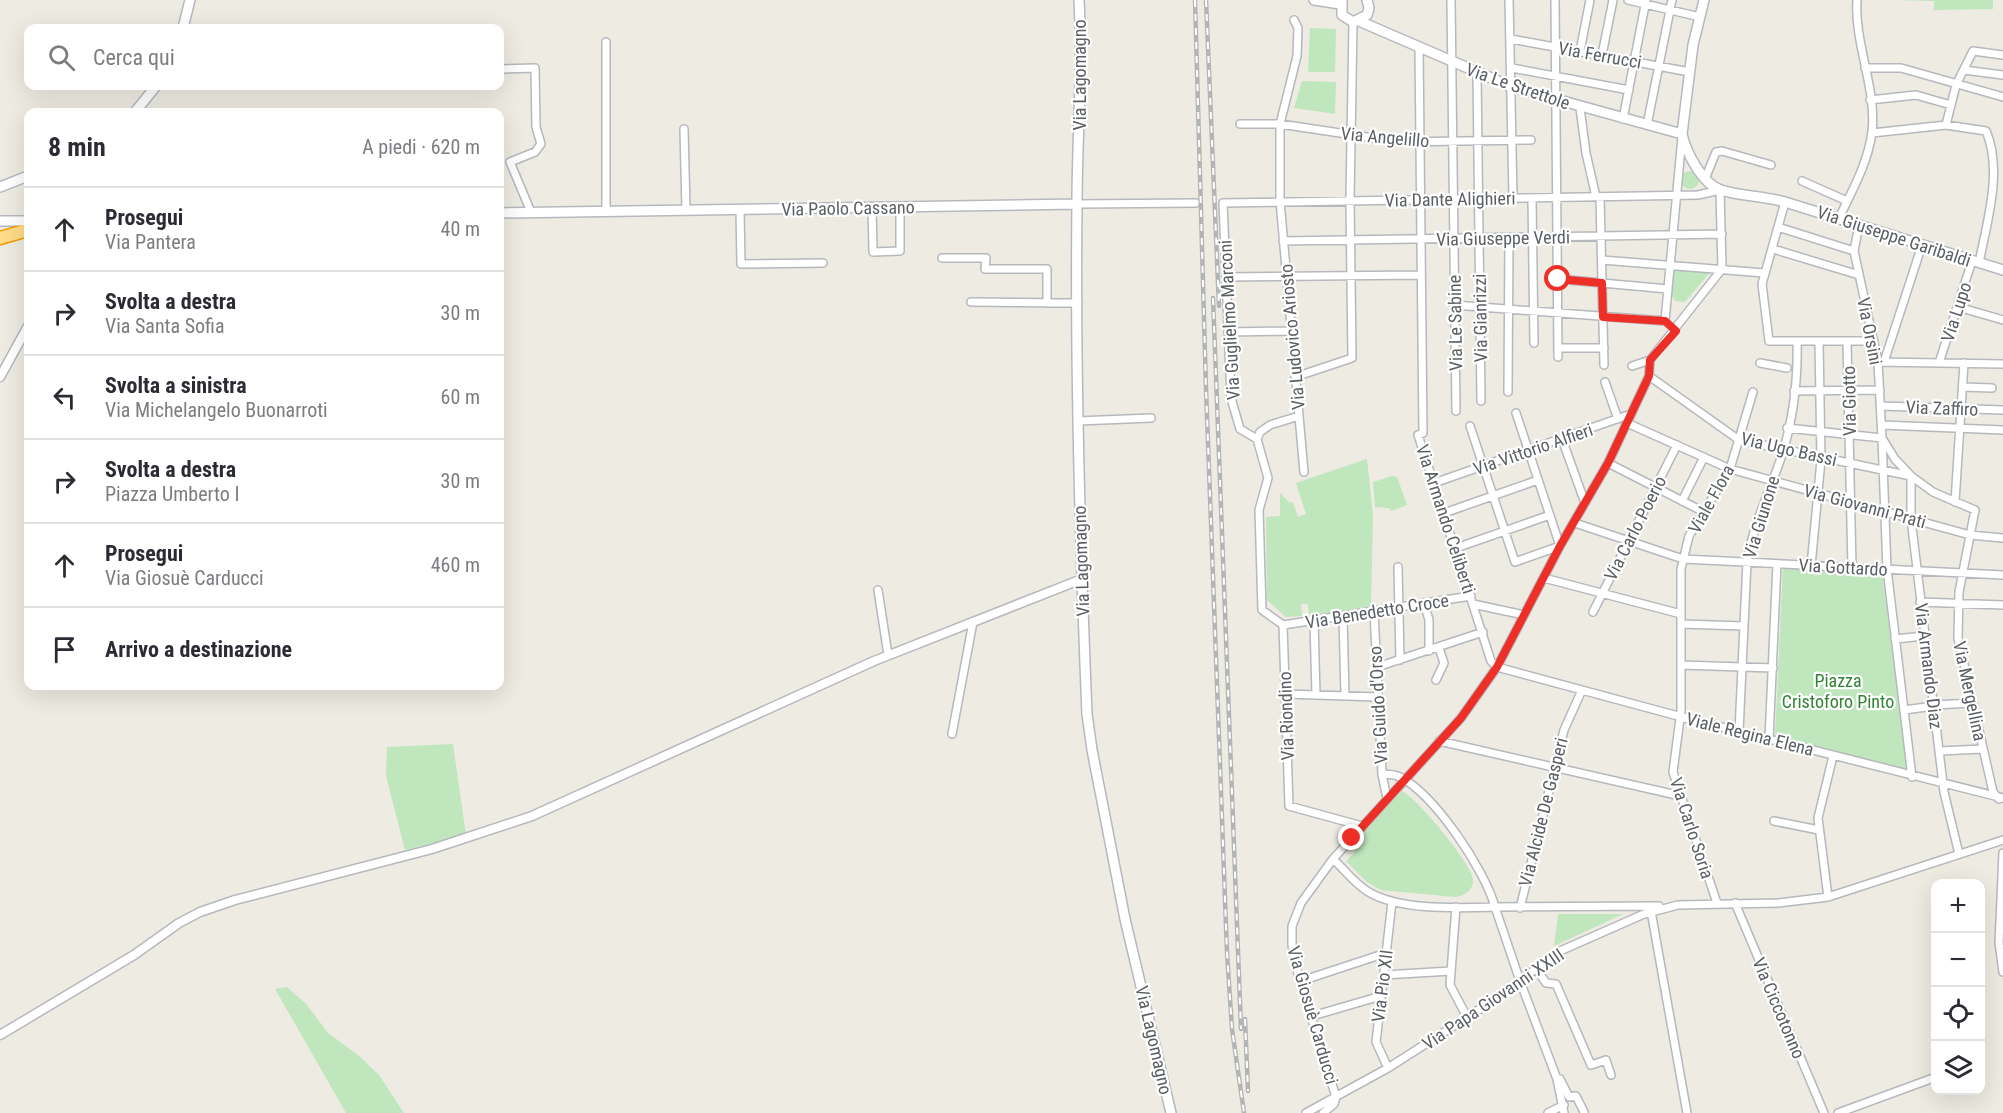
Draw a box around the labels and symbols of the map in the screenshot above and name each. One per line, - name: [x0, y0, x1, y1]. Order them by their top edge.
- street label: Via Lagomagno: [1069, 20, 1090, 130]
- street label: Via Ferrucci: [1557, 37, 1643, 73]
- street label: Via Le Strettole: [1463, 58, 1573, 114]
- street label: Via Angelillo: [1340, 123, 1430, 151]
- street label: Via Dante Alighieri: [1384, 187, 1516, 211]
- street label: Via Paolo Cassano: [781, 196, 915, 220]
- street label: Via Giuseppe Garibaldi: [1814, 201, 1974, 271]
- street label: Via Giuseppe Verdi: [1436, 226, 1570, 250]
- street label: Via Guglielmo Marconi: [1214, 239, 1244, 401]
- street label: Via Ludovico Ariosto: [1275, 263, 1309, 411]
- route start: [1544, 265, 1570, 291]
- street label: Via Gianrizzi: [1469, 274, 1491, 362]
- street label: Via Le Sabine: [1444, 275, 1466, 371]
- street label: Via Lupo: [1936, 279, 1976, 345]
- street label: Via Orsini: [1853, 295, 1887, 367]
- street label: Via Giotto: [1838, 366, 1860, 436]
- street label: Via Zaffiro: [1905, 396, 1979, 420]
- street label: Via Vittorio Alfieri: [1471, 419, 1595, 479]
- street label: Via Ugo Bassi: [1739, 428, 1839, 470]
- street label: Via Armando Celiberti: [1412, 442, 1480, 596]
- street label: Viale Flora: [1684, 461, 1738, 537]
- street label: Via Carlo Poerio: [1600, 472, 1670, 584]
- street label: Via Giunone: [1738, 473, 1784, 561]
- street label: Via Giovanni Prati: [1802, 480, 1928, 532]
- street label: Via Lagomagno: [1069, 505, 1093, 617]
- street label: Via Gottardo: [1798, 554, 1888, 580]
- street label: Via Benedetto Croce: [1304, 589, 1450, 633]
- street label: Via Armando Diaz: [1911, 602, 1947, 730]
- street label: Via Mergellina: [1949, 639, 1991, 743]
- street label: Via Guido d'Orso: [1364, 645, 1392, 765]
- park label: Piazza Cristoforo Pinto: [1782, 670, 1894, 712]
- street label: Via Riondino: [1274, 671, 1298, 761]
- street label: Viale Regina Elena: [1684, 708, 1816, 760]
- street label: Via Alcide De Gasperi: [1514, 735, 1572, 889]
- street label: Via Carlo Soria: [1666, 775, 1718, 881]
- route end: [1338, 824, 1364, 850]
- street label: Via Giosuè Carducci: [1283, 943, 1343, 1087]
- street label: Via Papa Giovanni XXIII: [1418, 944, 1568, 1054]
- street label: Via Pio XII: [1367, 948, 1397, 1024]
- street label: Via Ciccotonno: [1748, 954, 1810, 1062]
- street label: Via Lagomagno: [1131, 984, 1177, 1096]

